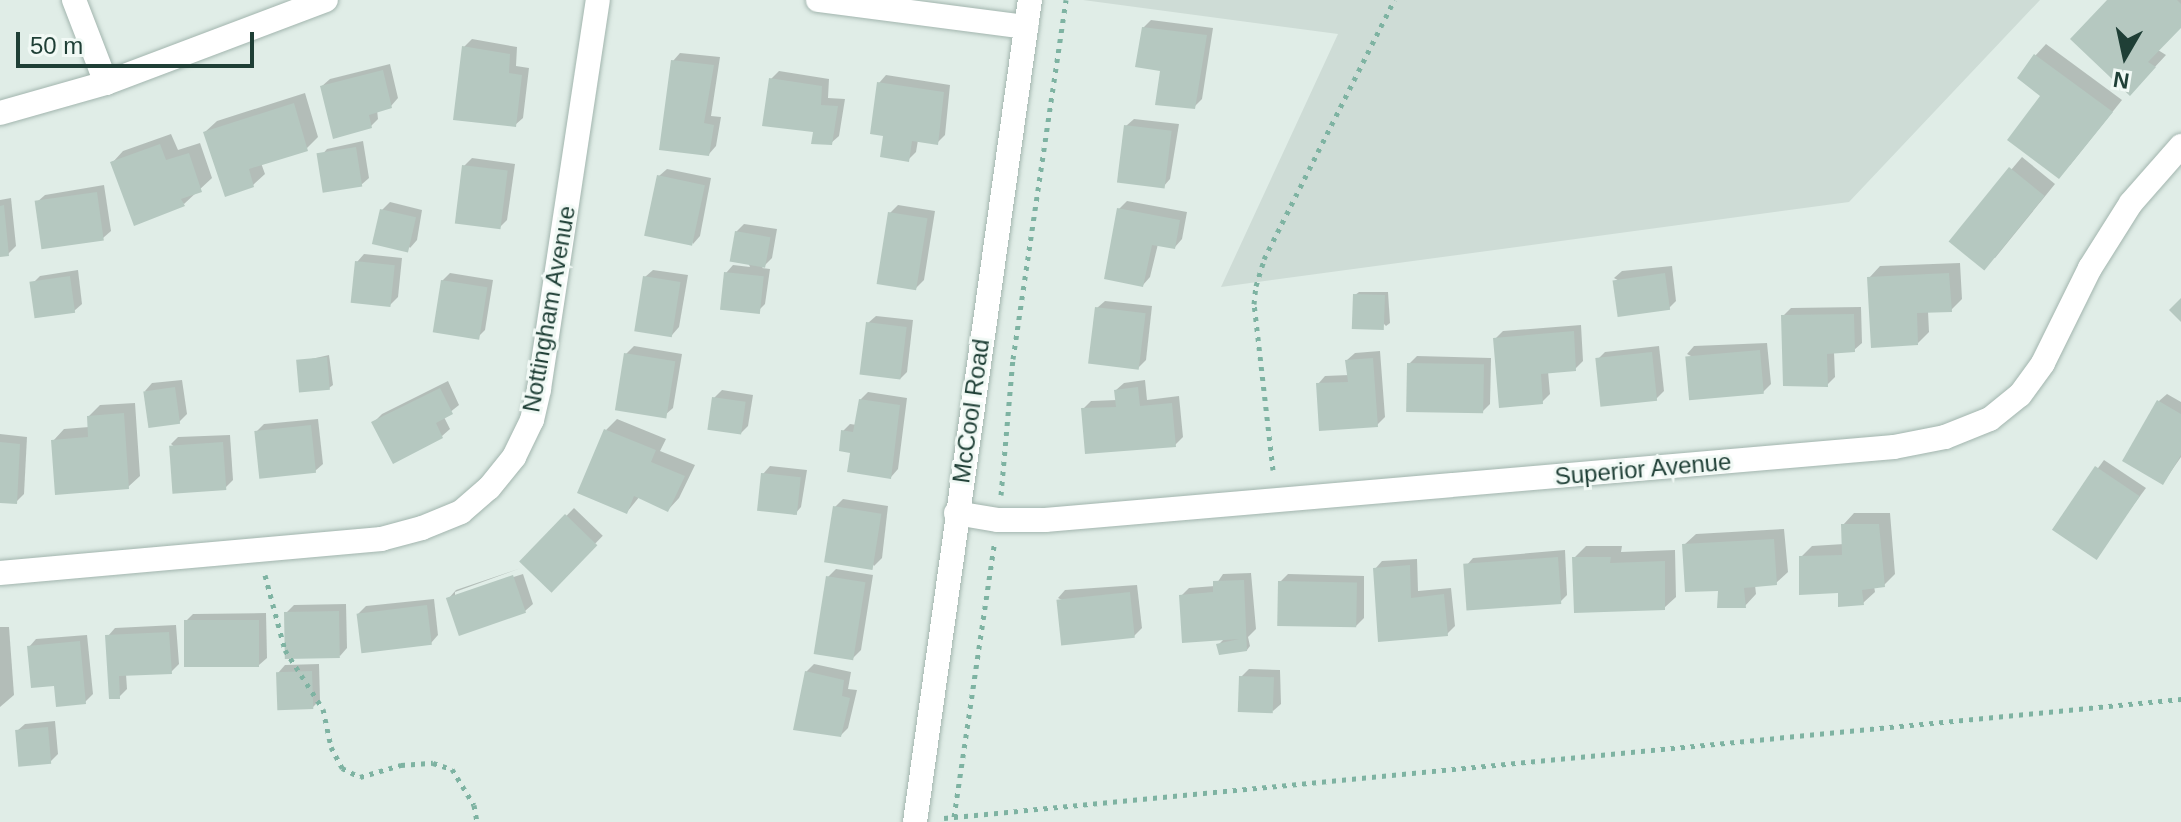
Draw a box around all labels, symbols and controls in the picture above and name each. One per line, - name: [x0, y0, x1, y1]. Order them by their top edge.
- scale bar: [20, 16, 258, 66]
- north arrow: [2085, 16, 2165, 96]
- text: 50 m: [30, 32, 83, 59]
- text: N: [2111, 67, 2131, 94]
- street label: Nottingham Avenue: [517, 203, 581, 415]
- street label: McCool Road: [947, 337, 995, 485]
- street label: Superior Avenue: [1553, 447, 1733, 491]

